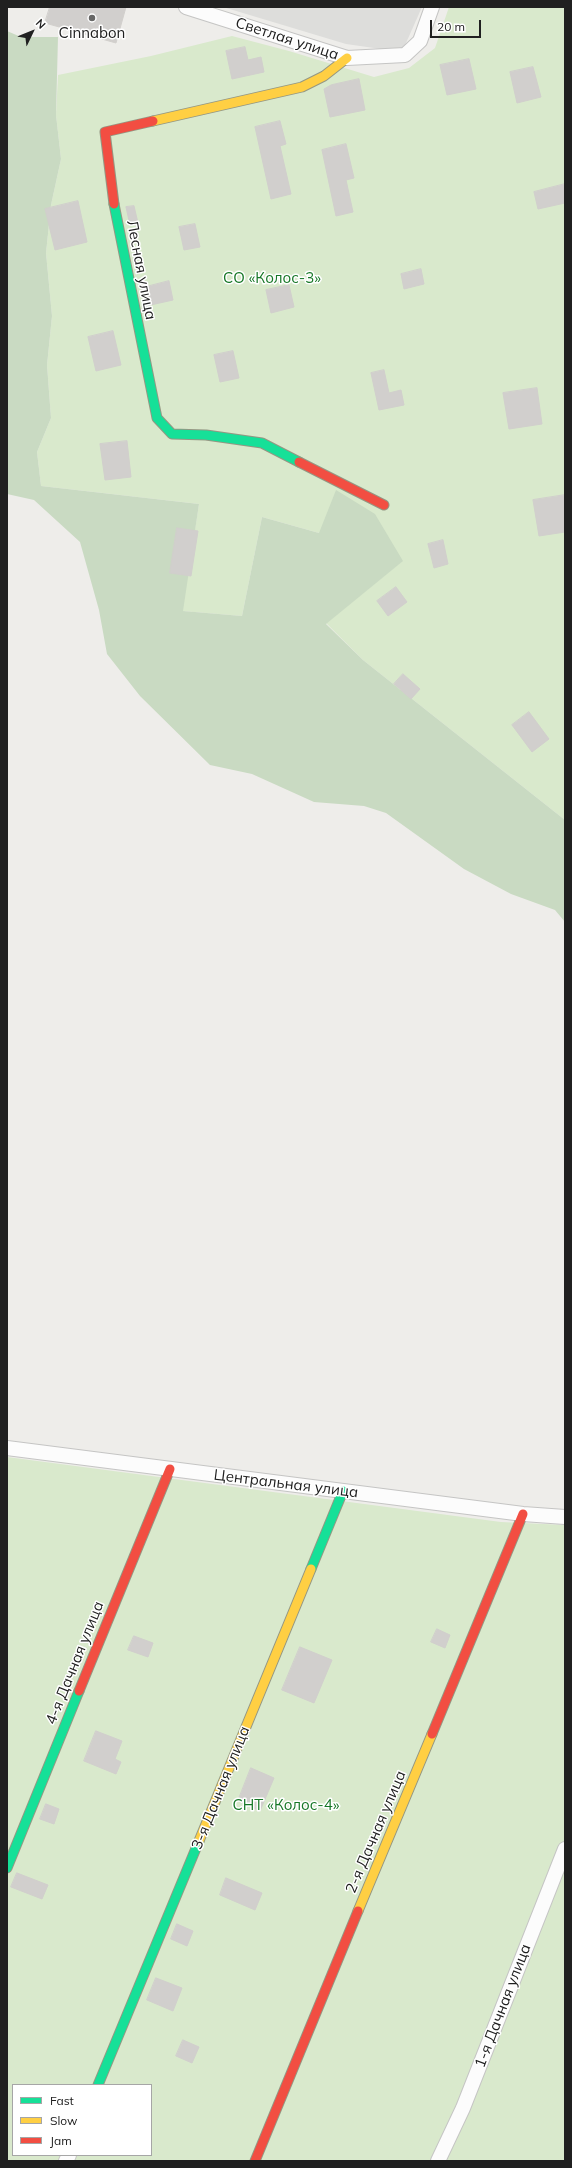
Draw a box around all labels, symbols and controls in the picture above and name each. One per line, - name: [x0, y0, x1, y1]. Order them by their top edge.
- north arrow: [12, 12, 52, 52]
- scale bar: [432, 12, 483, 38]
- marker: Cinnabon: [87, 13, 97, 23]
- street label: Светлая улица: [233, 14, 341, 64]
- text: N: [33, 16, 49, 32]
- text: 20 m: [437, 19, 465, 34]
- place label: Cinnabon: [59, 24, 125, 42]
- street label: Лесная улица: [123, 219, 159, 321]
- park label: СО «Колос-3»: [223, 269, 321, 287]
- street label: Центральная улица: [213, 1466, 359, 1502]
- street label: 4-я Дачная улица: [42, 1599, 108, 1727]
- street label: 3-я Дачная улица: [188, 1724, 254, 1852]
- street label: 2-я Дачная улица: [342, 1768, 410, 1896]
- park label: СНТ «Колос-4»: [233, 1796, 339, 1814]
- street label: 1-я Дачная улица: [471, 1942, 535, 2070]
- legend: [12, 2084, 152, 2156]
- text: Fast: [50, 2093, 74, 2108]
- text: Slow: [50, 2113, 78, 2128]
- text: Jam: [50, 2133, 72, 2148]

